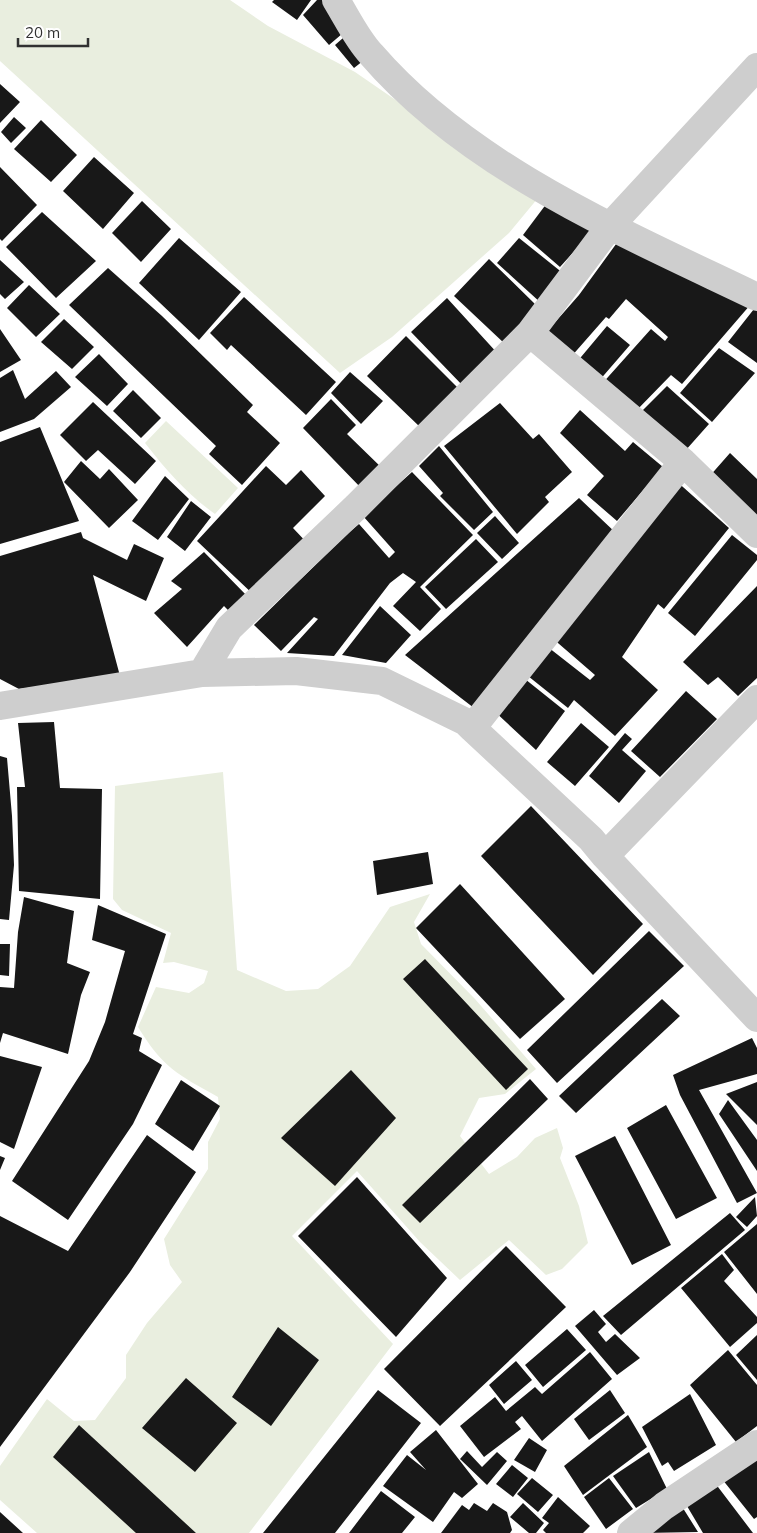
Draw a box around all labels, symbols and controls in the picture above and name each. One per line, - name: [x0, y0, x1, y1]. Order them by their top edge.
- scale bar: [18, 15, 88, 47]
- text: 20 m: [25, 23, 60, 42]

